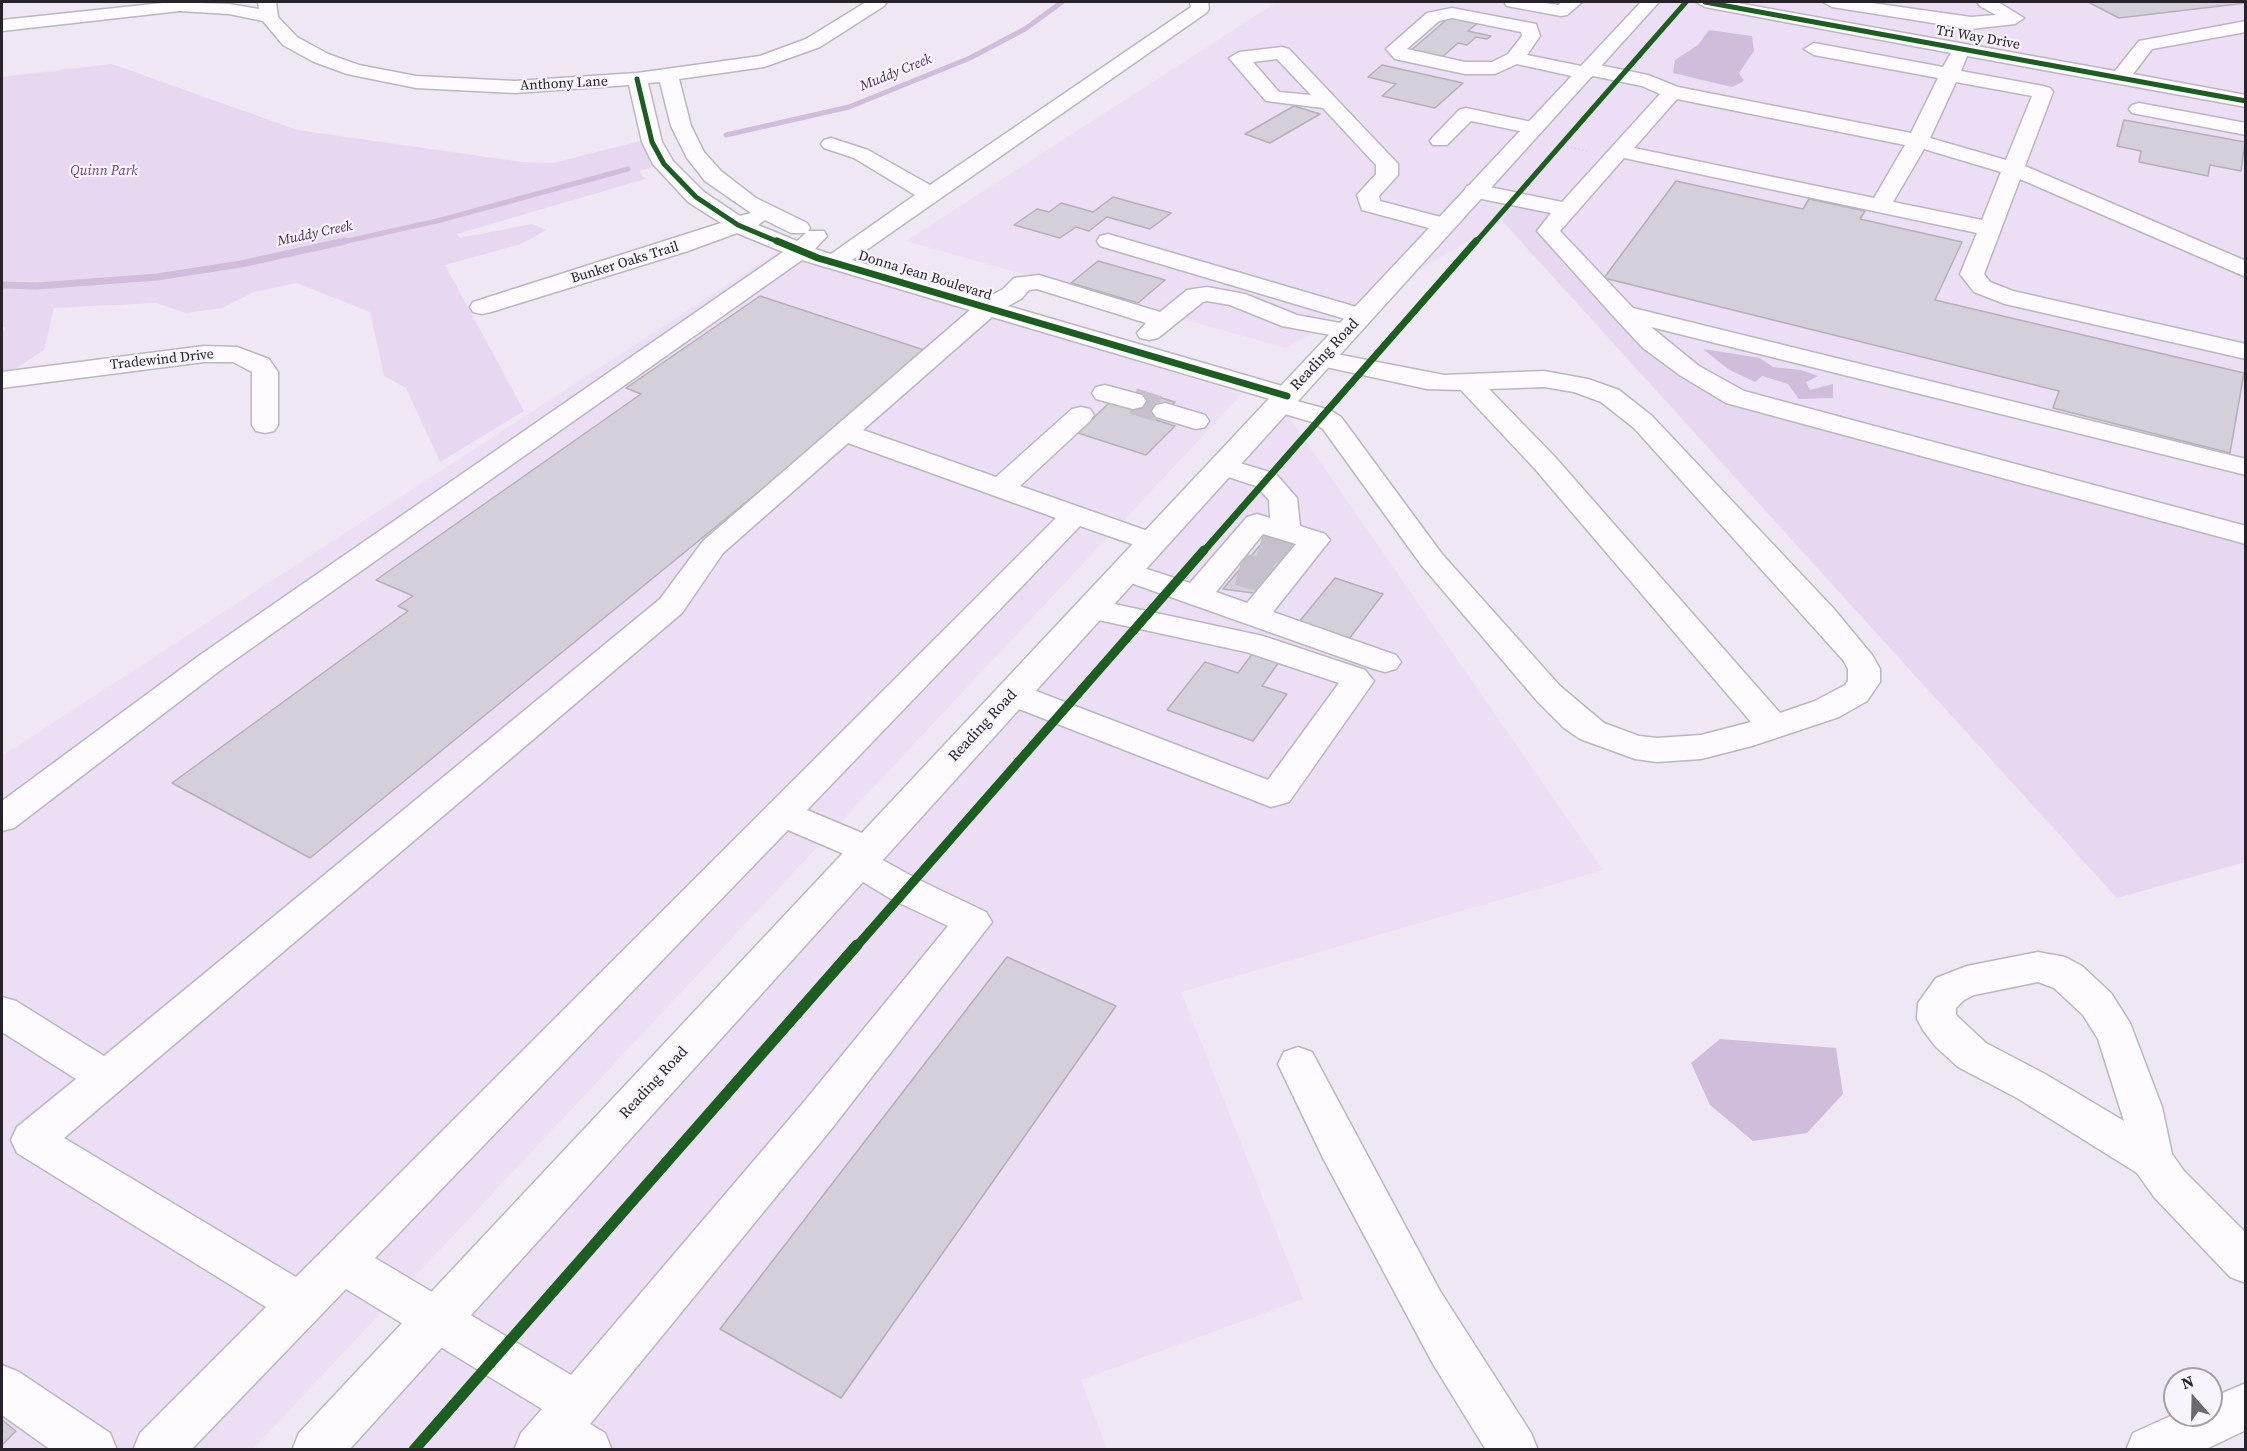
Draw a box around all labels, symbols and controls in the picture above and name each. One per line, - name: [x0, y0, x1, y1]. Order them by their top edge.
- street label: Tri Way Drive: [1935, 22, 2021, 54]
- water label: Muddy Creek: [857, 51, 935, 95]
- street label: Anthony Lane: [520, 73, 608, 95]
- park label: Quinn Park: [70, 163, 138, 179]
- water label: Muddy Creek: [276, 218, 354, 250]
- street label: Bunker Oaks Trail: [569, 239, 681, 287]
- street label: Donna Jean Boulevard: [856, 248, 994, 304]
- street label: Reading Road: [1287, 315, 1363, 395]
- street label: Tradewind Drive: [109, 346, 215, 374]
- street label: Reading Road: [945, 686, 1021, 766]
- street label: Reading Road: [616, 1043, 692, 1123]
- north arrow: [2163, 1367, 2223, 1427]
- text: N: [2178, 1370, 2197, 1394]

